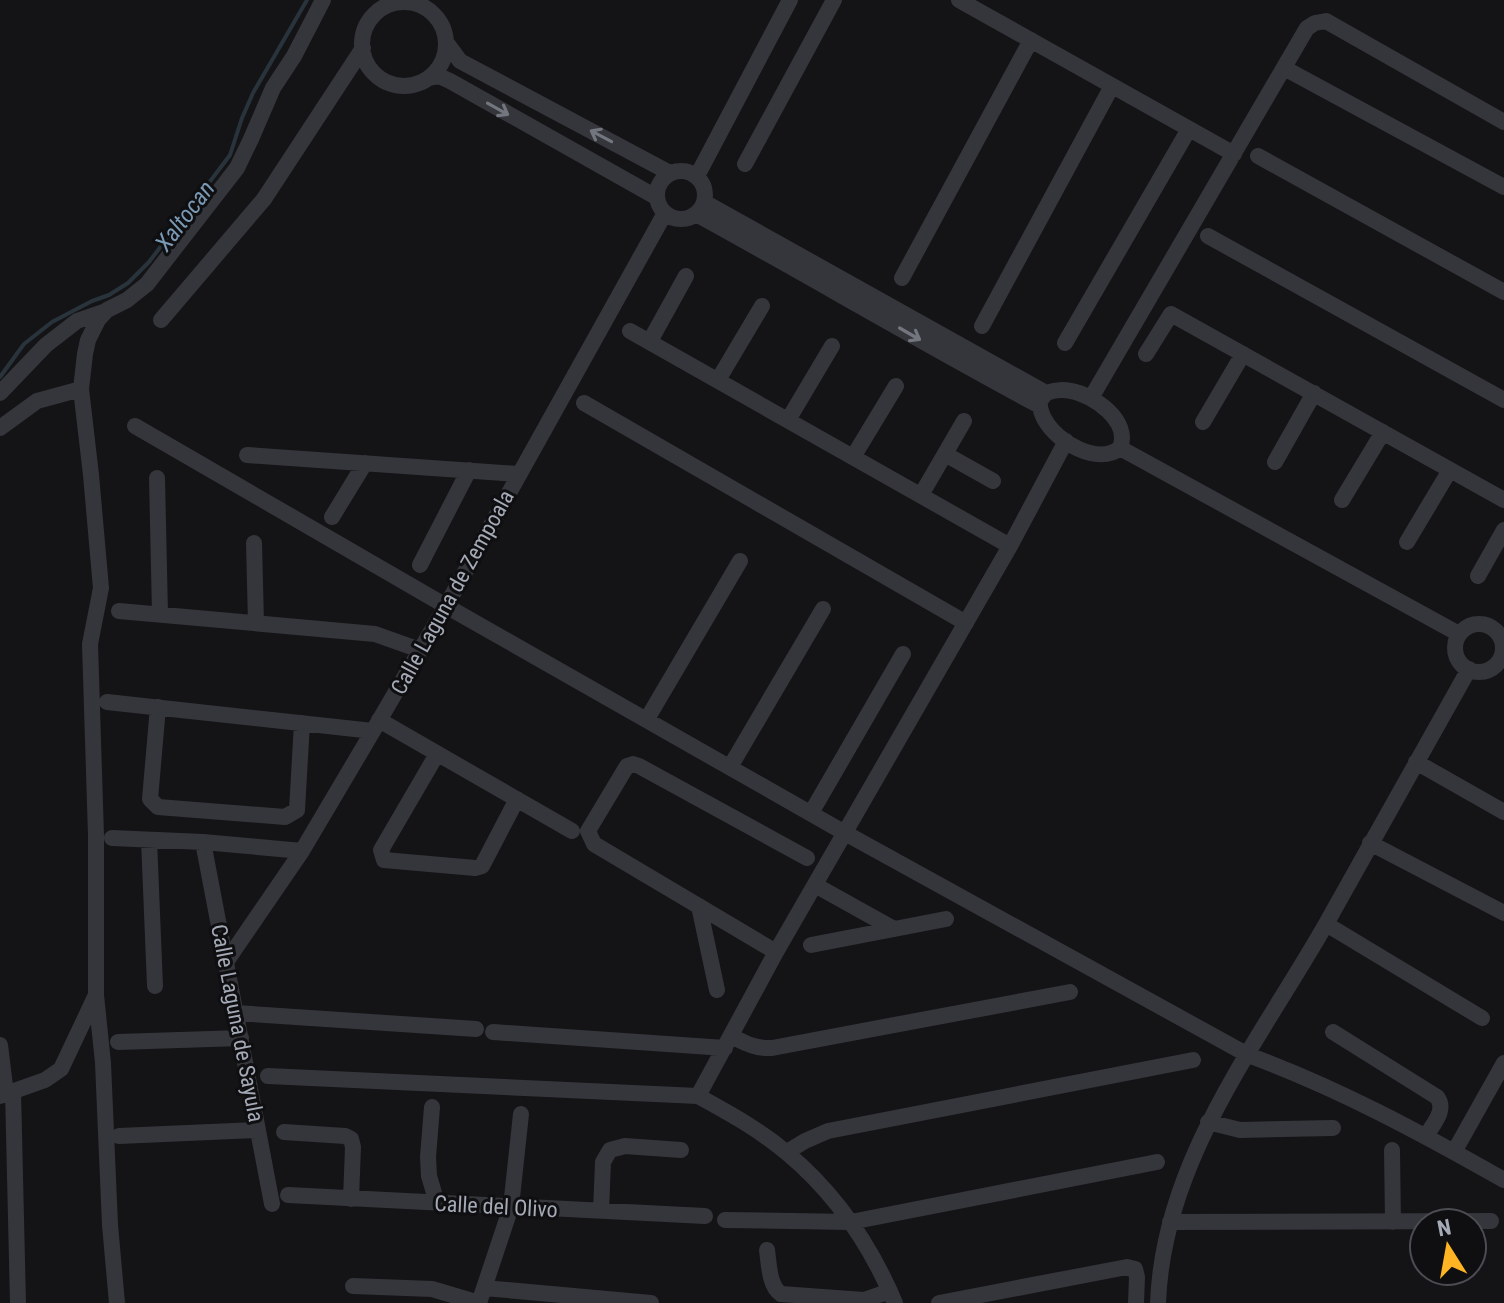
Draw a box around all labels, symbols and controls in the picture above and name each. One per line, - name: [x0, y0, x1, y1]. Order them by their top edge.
- one-way arrow: [486, 101, 510, 117]
- one-way arrow: [589, 128, 613, 144]
- water label: Xaltocan: [149, 175, 221, 258]
- one-way arrow: [898, 326, 921, 342]
- street label: Calle Laguna de Zempoala: [386, 486, 519, 699]
- street label: Calle Laguna de Sayula: [206, 922, 269, 1124]
- street label: Calle del Olivo: [434, 1191, 558, 1222]
- north arrow: [1408, 1207, 1488, 1287]
- text: N: [1435, 1214, 1453, 1241]

